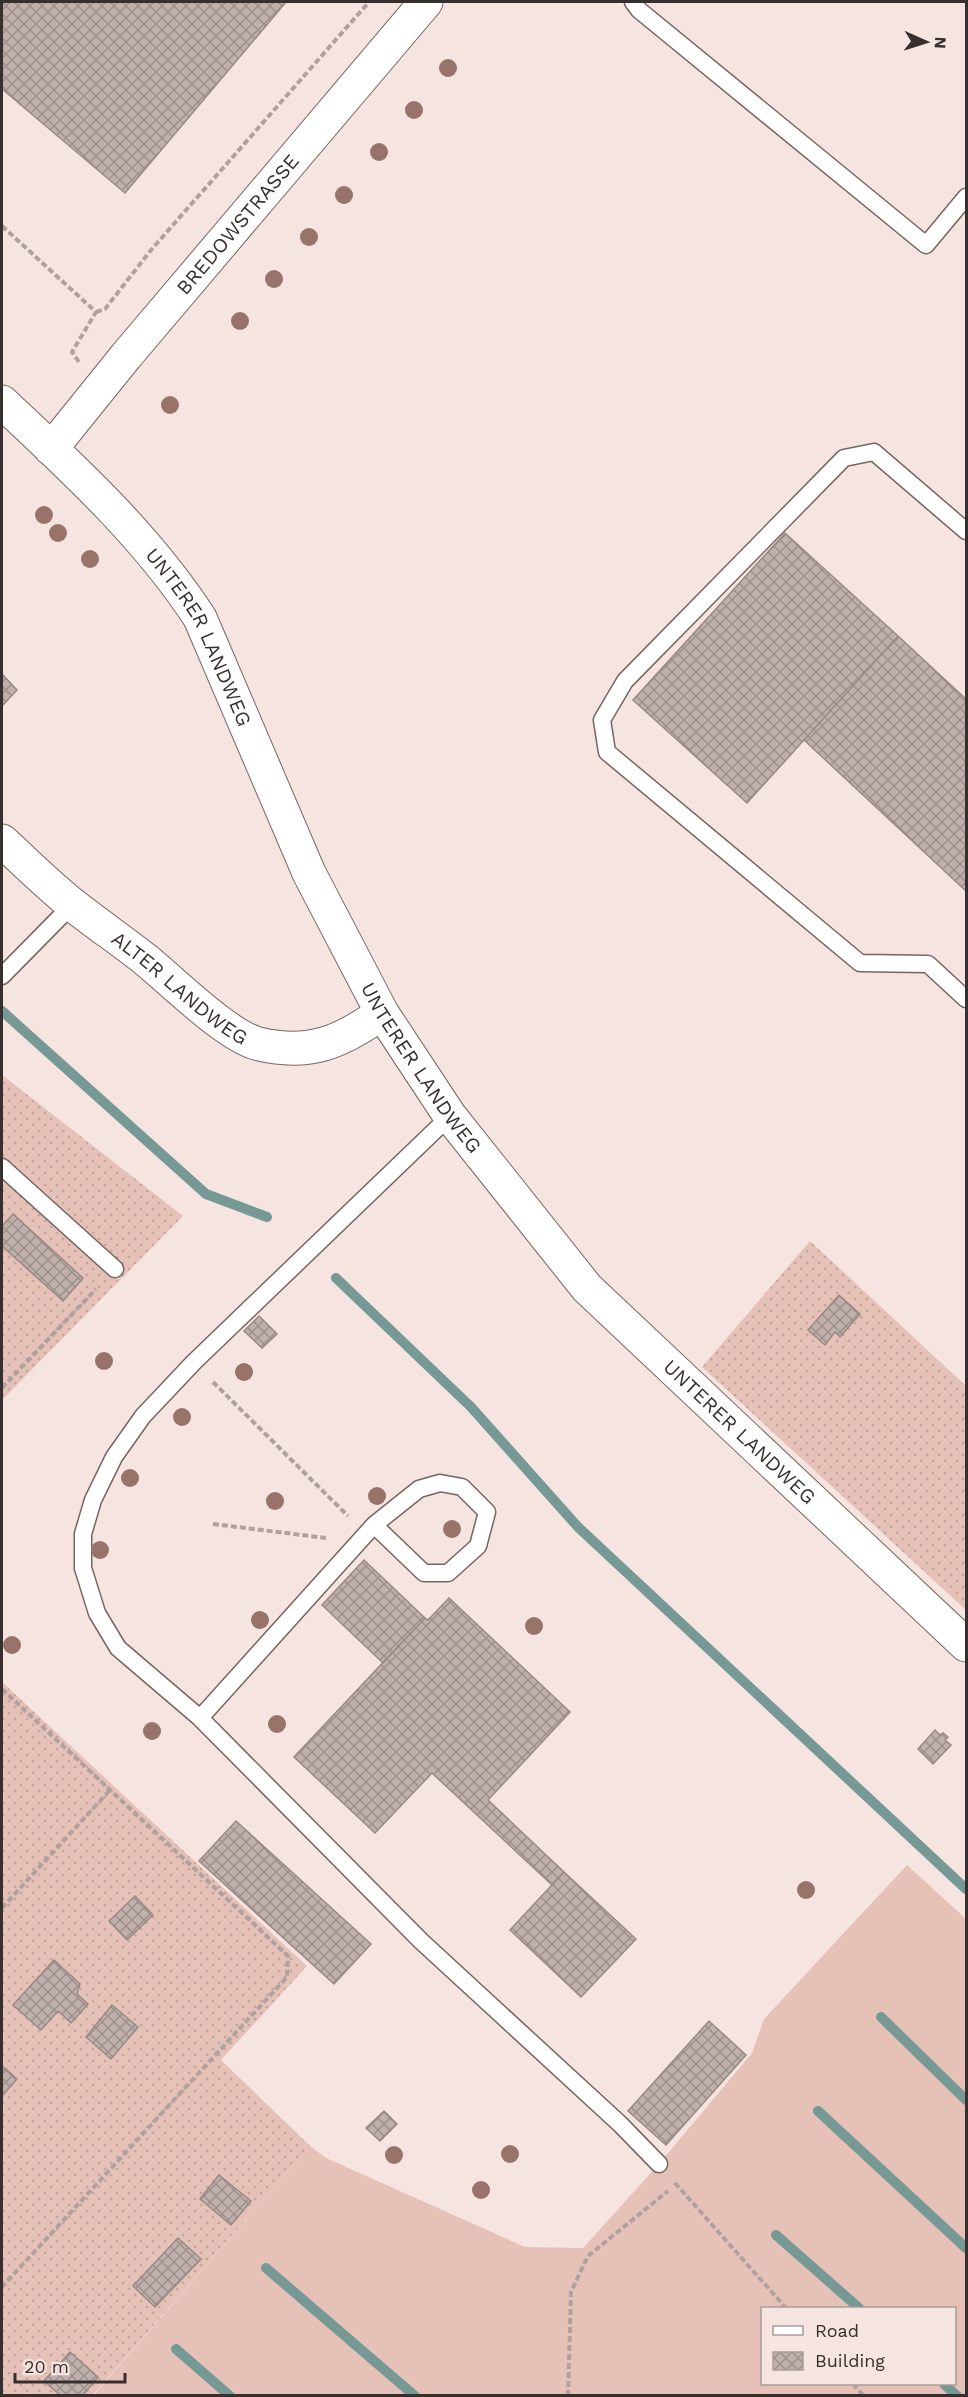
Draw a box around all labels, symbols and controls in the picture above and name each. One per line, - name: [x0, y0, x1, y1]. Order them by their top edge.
- north arrow: [896, 12, 956, 72]
- text: N: [931, 36, 950, 49]
- street label: BREDOWSTRASSE: [171, 149, 304, 299]
- street label: UNTERER LANDWEG: [141, 543, 257, 730]
- street label: ALTER LANDWEG: [107, 926, 252, 1050]
- street label: UNTERER LANDWEG: [356, 978, 487, 1158]
- street label: UNTERER LANDWEG: [659, 1354, 821, 1509]
- legend: [761, 2307, 956, 2385]
- text: Road: [815, 2320, 859, 2341]
- scale bar: [15, 2346, 124, 2384]
- text: Building: [815, 2350, 885, 2371]
- text: 20 m: [24, 2356, 69, 2377]

